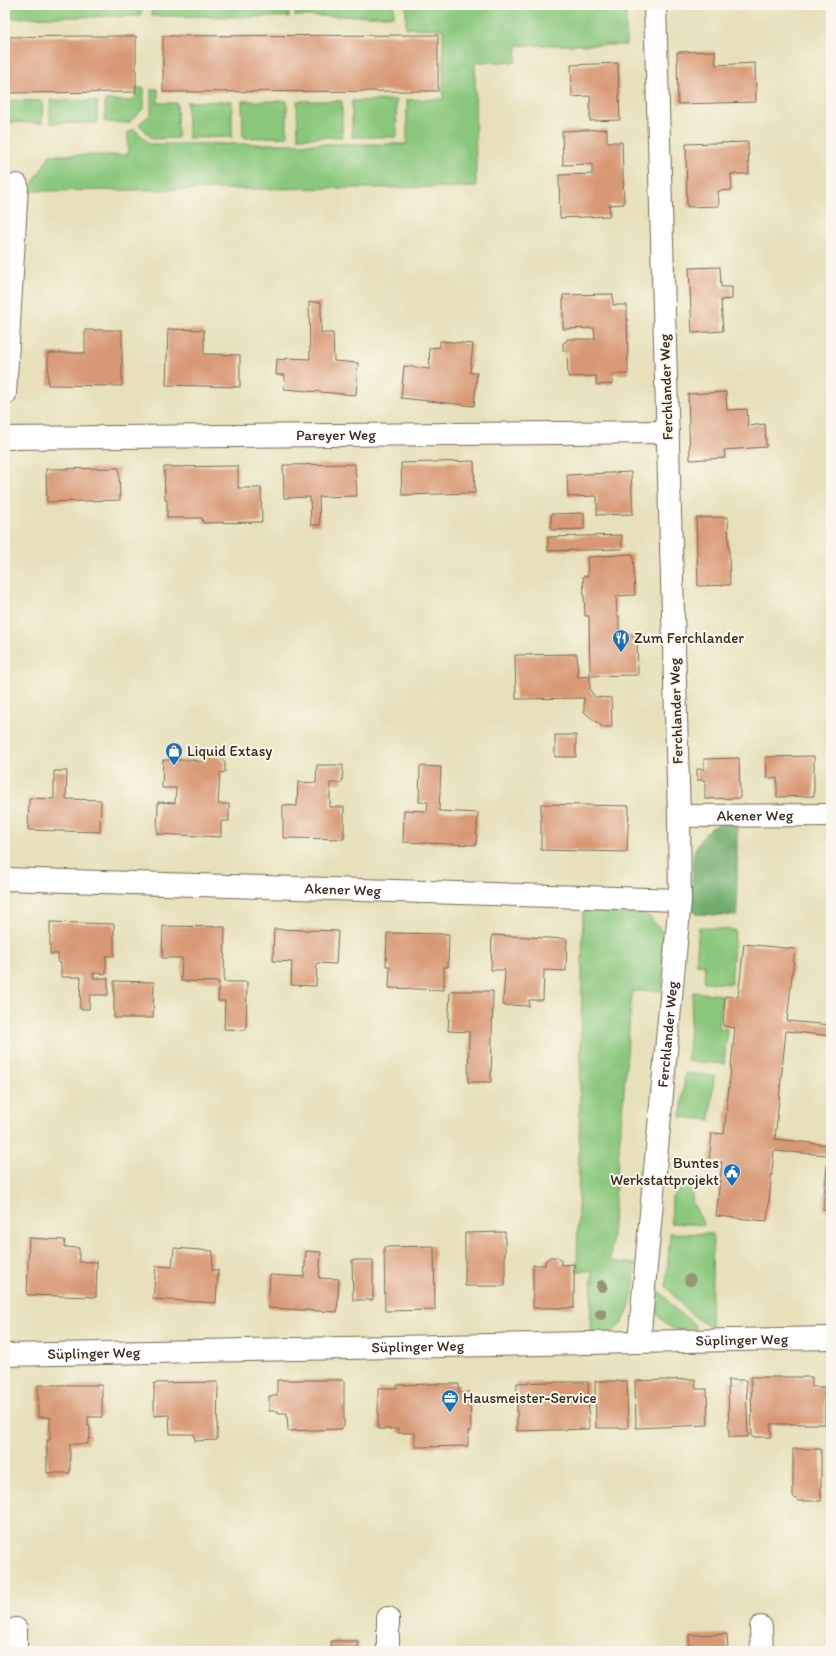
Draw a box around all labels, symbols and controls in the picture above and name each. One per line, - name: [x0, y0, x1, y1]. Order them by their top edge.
- street label: Ferchlander Weg: [655, 333, 677, 441]
- street label: Pareyer Weg: [296, 426, 376, 444]
- restaurant icon: Zum Ferchlander: [611, 628, 631, 653]
- place label: Zum Ferchlander: [634, 629, 744, 647]
- street label: Ferchlander Weg: [665, 657, 687, 765]
- shop icon: Liquid Extasy: [164, 741, 184, 766]
- place label: Liquid Extasy: [187, 742, 272, 760]
- street label: Akener Weg: [717, 806, 794, 825]
- street label: Akener Weg: [304, 879, 382, 900]
- street label: Ferchlander Weg: [654, 980, 681, 1088]
- place label: Buntes Werkstattprojekt: [610, 1154, 719, 1189]
- public building icon: Buntes Werkstattprojekt: [722, 1162, 742, 1187]
- street label: Süplinger Weg: [695, 1330, 789, 1350]
- street label: Süplinger Weg: [371, 1337, 465, 1356]
- street label: Süplinger Weg: [47, 1343, 141, 1363]
- office icon: Hausmeister-Service: [440, 1388, 460, 1413]
- place label: Hausmeister-Service: [463, 1389, 597, 1407]

